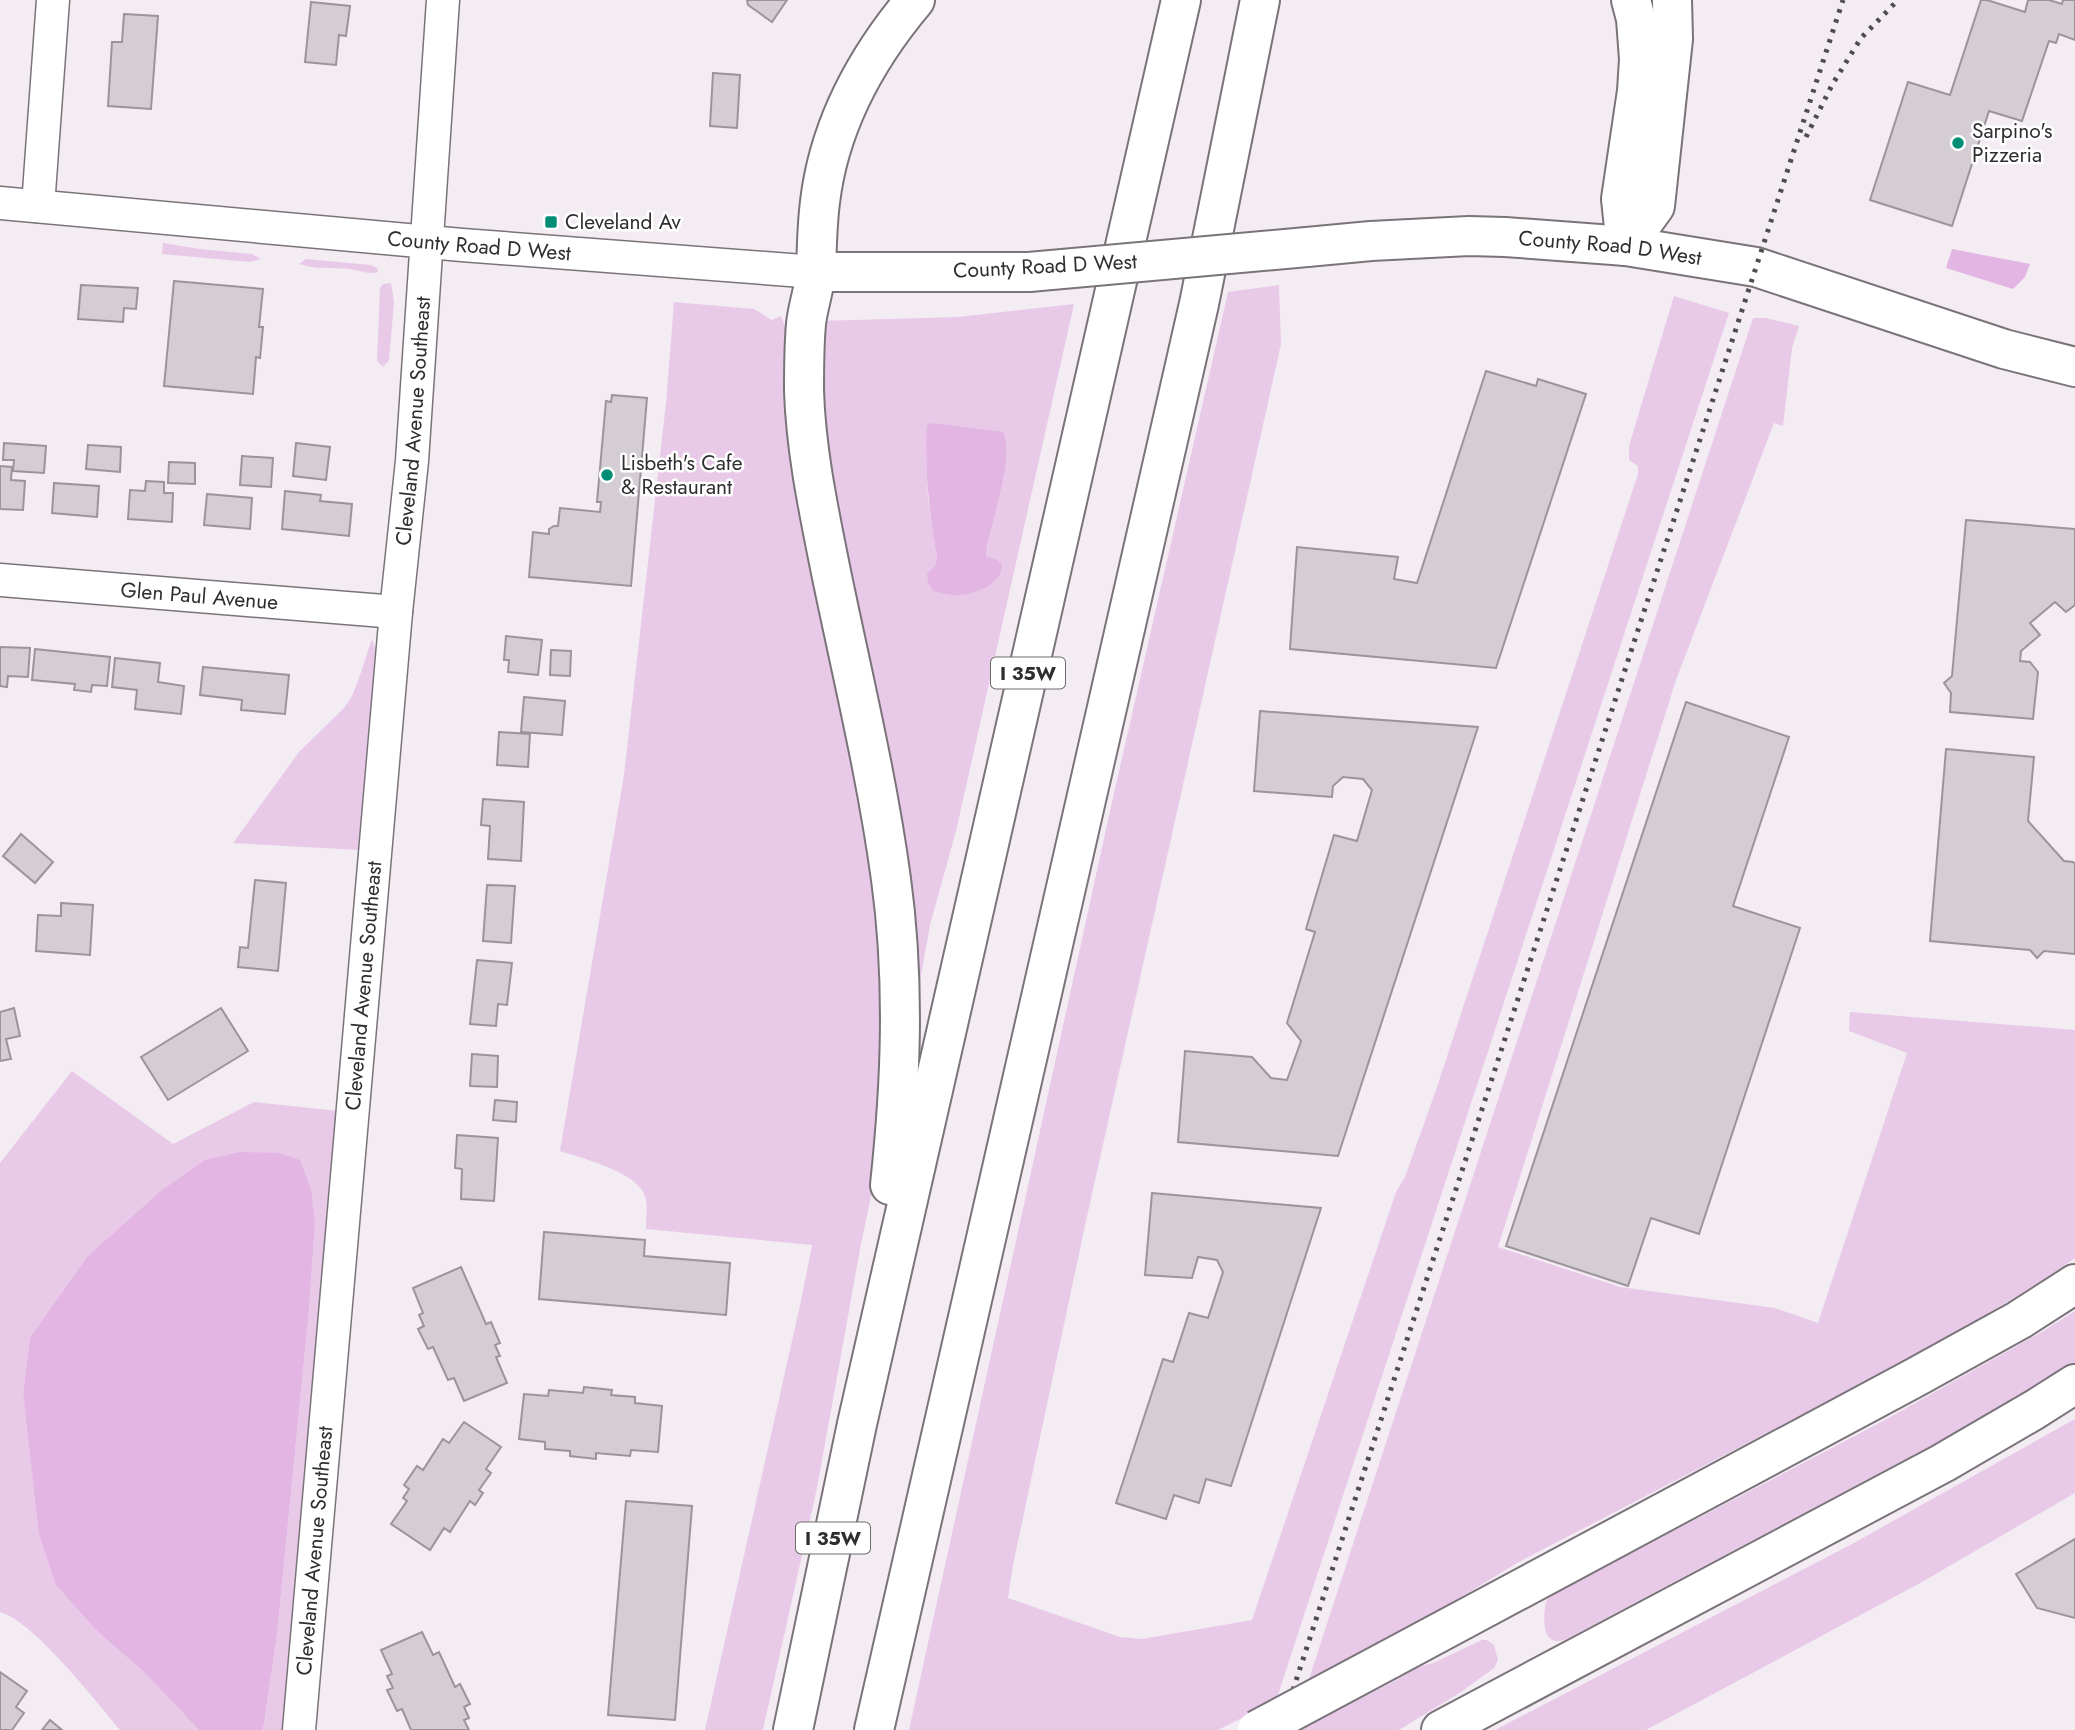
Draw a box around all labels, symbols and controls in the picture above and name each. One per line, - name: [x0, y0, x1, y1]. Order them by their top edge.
- place label: Sarpino's Pizzeria: [1972, 116, 2052, 170]
- marker: Sarpino's Pizzeria: [1950, 135, 1966, 151]
- place label: Cleveland Av: [565, 207, 681, 237]
- marker: Cleveland Av: [543, 214, 559, 230]
- street label: County Road D West: [386, 223, 572, 268]
- street label: County Road D West: [1517, 223, 1704, 273]
- street label: County Road D West: [952, 246, 1138, 286]
- street label: Cleveland Avenue Southeast: [388, 295, 438, 547]
- place label: Lisbeth's Cafe & Restaurant: [621, 448, 743, 502]
- marker: Lisbeth's Cafe & Restaurant: [599, 467, 615, 483]
- street label: Glen Paul Avenue: [119, 575, 279, 617]
- road number: I 35W: [991, 658, 1065, 688]
- street label: Cleveland Avenue Southeast: [338, 860, 389, 1112]
- street label: Cleveland Avenue Southeast: [289, 1425, 340, 1677]
- road number: I 35W: [796, 1522, 870, 1554]

